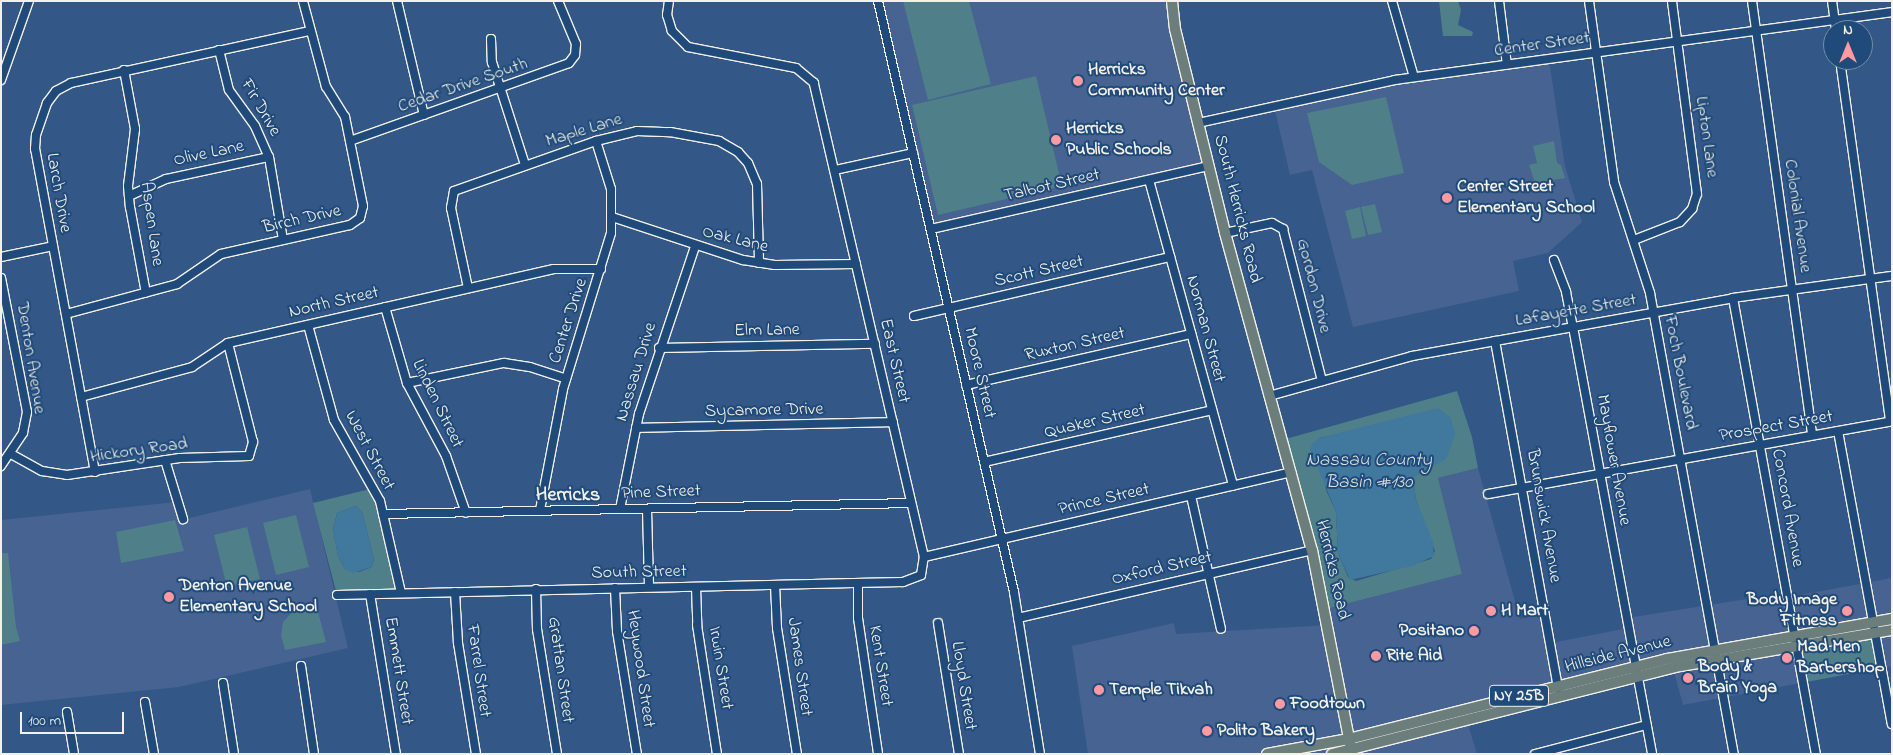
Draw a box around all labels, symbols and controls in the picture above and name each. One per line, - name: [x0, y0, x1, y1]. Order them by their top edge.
- north arrow: [1823, 20, 1873, 70]
- text: N: [1843, 20, 1853, 41]
- street label: Center Street: [1493, 28, 1591, 62]
- street label: Cedar Drive South: [395, 54, 531, 118]
- place label: Herricks Community Center: [1088, 60, 1225, 102]
- marker: Herricks Community Center: [1072, 75, 1084, 87]
- street label: Fir Drive: [235, 76, 285, 140]
- street label: Lipton Lane: [1690, 95, 1722, 179]
- street label: Maple Lane: [543, 109, 625, 153]
- place label: Herricks Public Schools: [1066, 119, 1172, 162]
- street label: South Herricks Road: [1208, 133, 1266, 285]
- marker: Herricks Public Schools: [1050, 134, 1062, 146]
- street label: Olive Lane: [172, 136, 246, 172]
- street label: Larch Drive: [40, 151, 76, 235]
- street label: Colonial Avenue: [1778, 158, 1816, 274]
- street label: Talbot Street: [1002, 164, 1102, 208]
- place label: Center Street Elementary School: [1457, 177, 1595, 220]
- street label: Aspen Lane: [134, 181, 168, 267]
- marker: Center Street Elementary School: [1441, 192, 1453, 204]
- street label: Birch Drive: [261, 201, 343, 239]
- street label: Oak Lane: [700, 221, 770, 259]
- street label: Gordon Drive: [1291, 236, 1335, 336]
- street label: Scott Street: [992, 251, 1086, 293]
- street label: Norman Street: [1180, 273, 1230, 385]
- street label: Center Drive: [545, 276, 593, 366]
- street label: North Street: [287, 282, 381, 324]
- street label: Lafayette Street: [1514, 290, 1638, 332]
- street label: Denton Avenue: [11, 301, 49, 415]
- street label: Foch Boulevard: [1658, 314, 1702, 432]
- street label: East Street: [874, 317, 914, 405]
- street label: Nassau Drive: [612, 320, 662, 424]
- street label: Elm Lane: [734, 320, 800, 342]
- street label: Ruxton Street: [1023, 323, 1127, 367]
- street label: Moore Street: [958, 325, 1000, 421]
- street label: Linden Street: [406, 356, 468, 452]
- street label: Mayflower Avenue: [1591, 393, 1635, 527]
- street label: Sycamore Drive: [704, 399, 824, 423]
- street label: Quaker Street: [1042, 400, 1148, 444]
- street label: Prospect Street: [1717, 406, 1835, 448]
- street label: West Street: [339, 407, 399, 495]
- street label: Hickory Road: [89, 433, 189, 469]
- street label: Concord Avenue: [1766, 447, 1808, 569]
- street label: Brunswick Avenue: [1521, 448, 1565, 584]
- water label: Nassau County Basin #130: [1306, 450, 1432, 494]
- street label: Prince Street: [1056, 479, 1152, 521]
- street label: Pine Street: [621, 481, 701, 505]
- district label: Herricks: [536, 483, 600, 507]
- street label: Herricks Road: [1310, 518, 1354, 622]
- street label: Oxford Street: [1110, 547, 1214, 591]
- street label: South Street: [591, 561, 687, 585]
- place label: Denton Avenue Elementary School: [179, 576, 317, 618]
- place label: Body Image Fitness: [1747, 590, 1837, 632]
- marker: Denton Avenue Elementary School: [163, 591, 175, 603]
- place label: H Mart: [1501, 600, 1548, 622]
- marker: H Mart: [1485, 605, 1497, 617]
- marker: Body Image Fitness: [1841, 605, 1853, 617]
- street label: Heywood Street: [621, 609, 659, 729]
- street label: Grattan Street: [542, 615, 578, 725]
- street label: Emmett Street: [379, 616, 417, 726]
- street label: James Street: [781, 616, 817, 718]
- place label: Positano: [1399, 620, 1464, 642]
- street label: Farrel Street: [461, 623, 495, 719]
- street label: Kent Street: [863, 624, 897, 708]
- street label: Irwin Street: [703, 625, 737, 711]
- marker: Positano: [1468, 625, 1480, 637]
- street label: Hillside Avenue: [1563, 631, 1673, 679]
- place label: Mad Men Barbershop: [1797, 637, 1884, 680]
- street label: Lloyd Street: [945, 640, 981, 732]
- place label: Rite Aid: [1386, 645, 1442, 667]
- marker: Rite Aid: [1370, 650, 1382, 662]
- marker: Mad Men Barbershop: [1781, 652, 1793, 664]
- place label: Body & Brain Yoga: [1698, 657, 1777, 700]
- marker: Body & Brain Yoga: [1682, 672, 1694, 684]
- place label: Temple Tikvah: [1109, 679, 1213, 701]
- road number: NY 25B: [1488, 682, 1550, 709]
- marker: Temple Tikvah: [1093, 684, 1105, 696]
- place label: Foodtown: [1290, 693, 1365, 715]
- marker: Foodtown: [1274, 698, 1286, 710]
- scale bar: [22, 702, 126, 734]
- text: 100 m: [28, 710, 61, 732]
- place label: Polito Bakery: [1217, 720, 1315, 742]
- marker: Polito Bakery: [1201, 725, 1213, 737]

